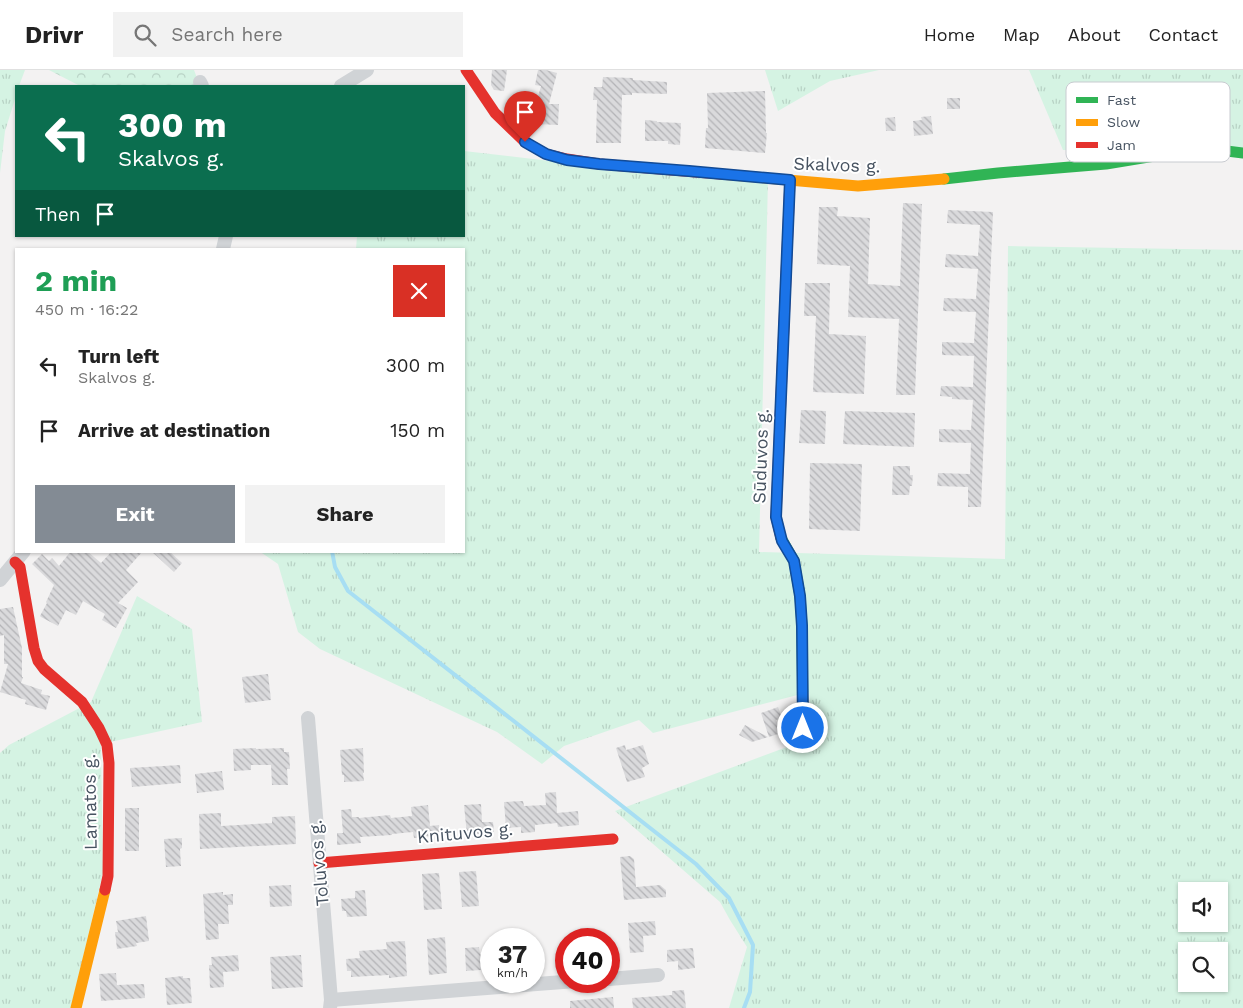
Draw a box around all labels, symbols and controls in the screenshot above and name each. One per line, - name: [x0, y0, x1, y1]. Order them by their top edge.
- search box: [113, 12, 463, 57]
- text: Drivr: [25, 21, 83, 49]
- icon: search: [131, 21, 159, 49]
- text: Search here: [171, 23, 283, 46]
- text: Home: [924, 24, 975, 45]
- text: Map: [1003, 24, 1040, 45]
- text: About: [1068, 24, 1120, 45]
- text: Contact: [1148, 24, 1218, 45]
- legend: [1066, 82, 1230, 162]
- pin: [504, 91, 546, 142]
- text: Fast: [1107, 92, 1136, 108]
- icon: arrive: [511, 98, 539, 126]
- text: 300 m: [118, 104, 227, 146]
- icon: left: [35, 105, 100, 170]
- text: Slow: [1107, 114, 1140, 130]
- text: Jam: [1107, 137, 1136, 153]
- text: Skalvos g.: [118, 146, 224, 171]
- street label: Skalvos g.: [793, 152, 881, 177]
- icon: arrive: [91, 200, 119, 228]
- text: Then: [35, 203, 81, 226]
- text: 2 min: [35, 263, 117, 298]
- button: close: [393, 265, 445, 317]
- text: 450 m · 16:22: [35, 300, 138, 319]
- text: Turn left: [78, 345, 159, 368]
- icon: left: [35, 352, 63, 380]
- text: 300 m: [386, 354, 445, 377]
- text: Skalvos g.: [78, 368, 155, 387]
- street label: Sūduvos g.: [748, 408, 773, 504]
- icon: arrive: [35, 417, 63, 445]
- text: Arrive at destination: [78, 419, 270, 442]
- text: 150 m: [390, 419, 445, 442]
- button: Exit: [35, 485, 235, 543]
- button: Share: [245, 485, 445, 543]
- position arrow: [776, 701, 828, 753]
- street label: Lamatos g.: [78, 754, 101, 850]
- street label: Knituvos g.: [416, 818, 514, 847]
- street label: Toluvos g.: [304, 819, 333, 907]
- map controls: [1178, 882, 1228, 992]
- button: sound: [1178, 882, 1228, 932]
- speed limit sign: 40: [555, 928, 620, 993]
- text: 37: [498, 940, 527, 969]
- button: search: [1178, 942, 1228, 992]
- text: km/h: [497, 966, 528, 980]

